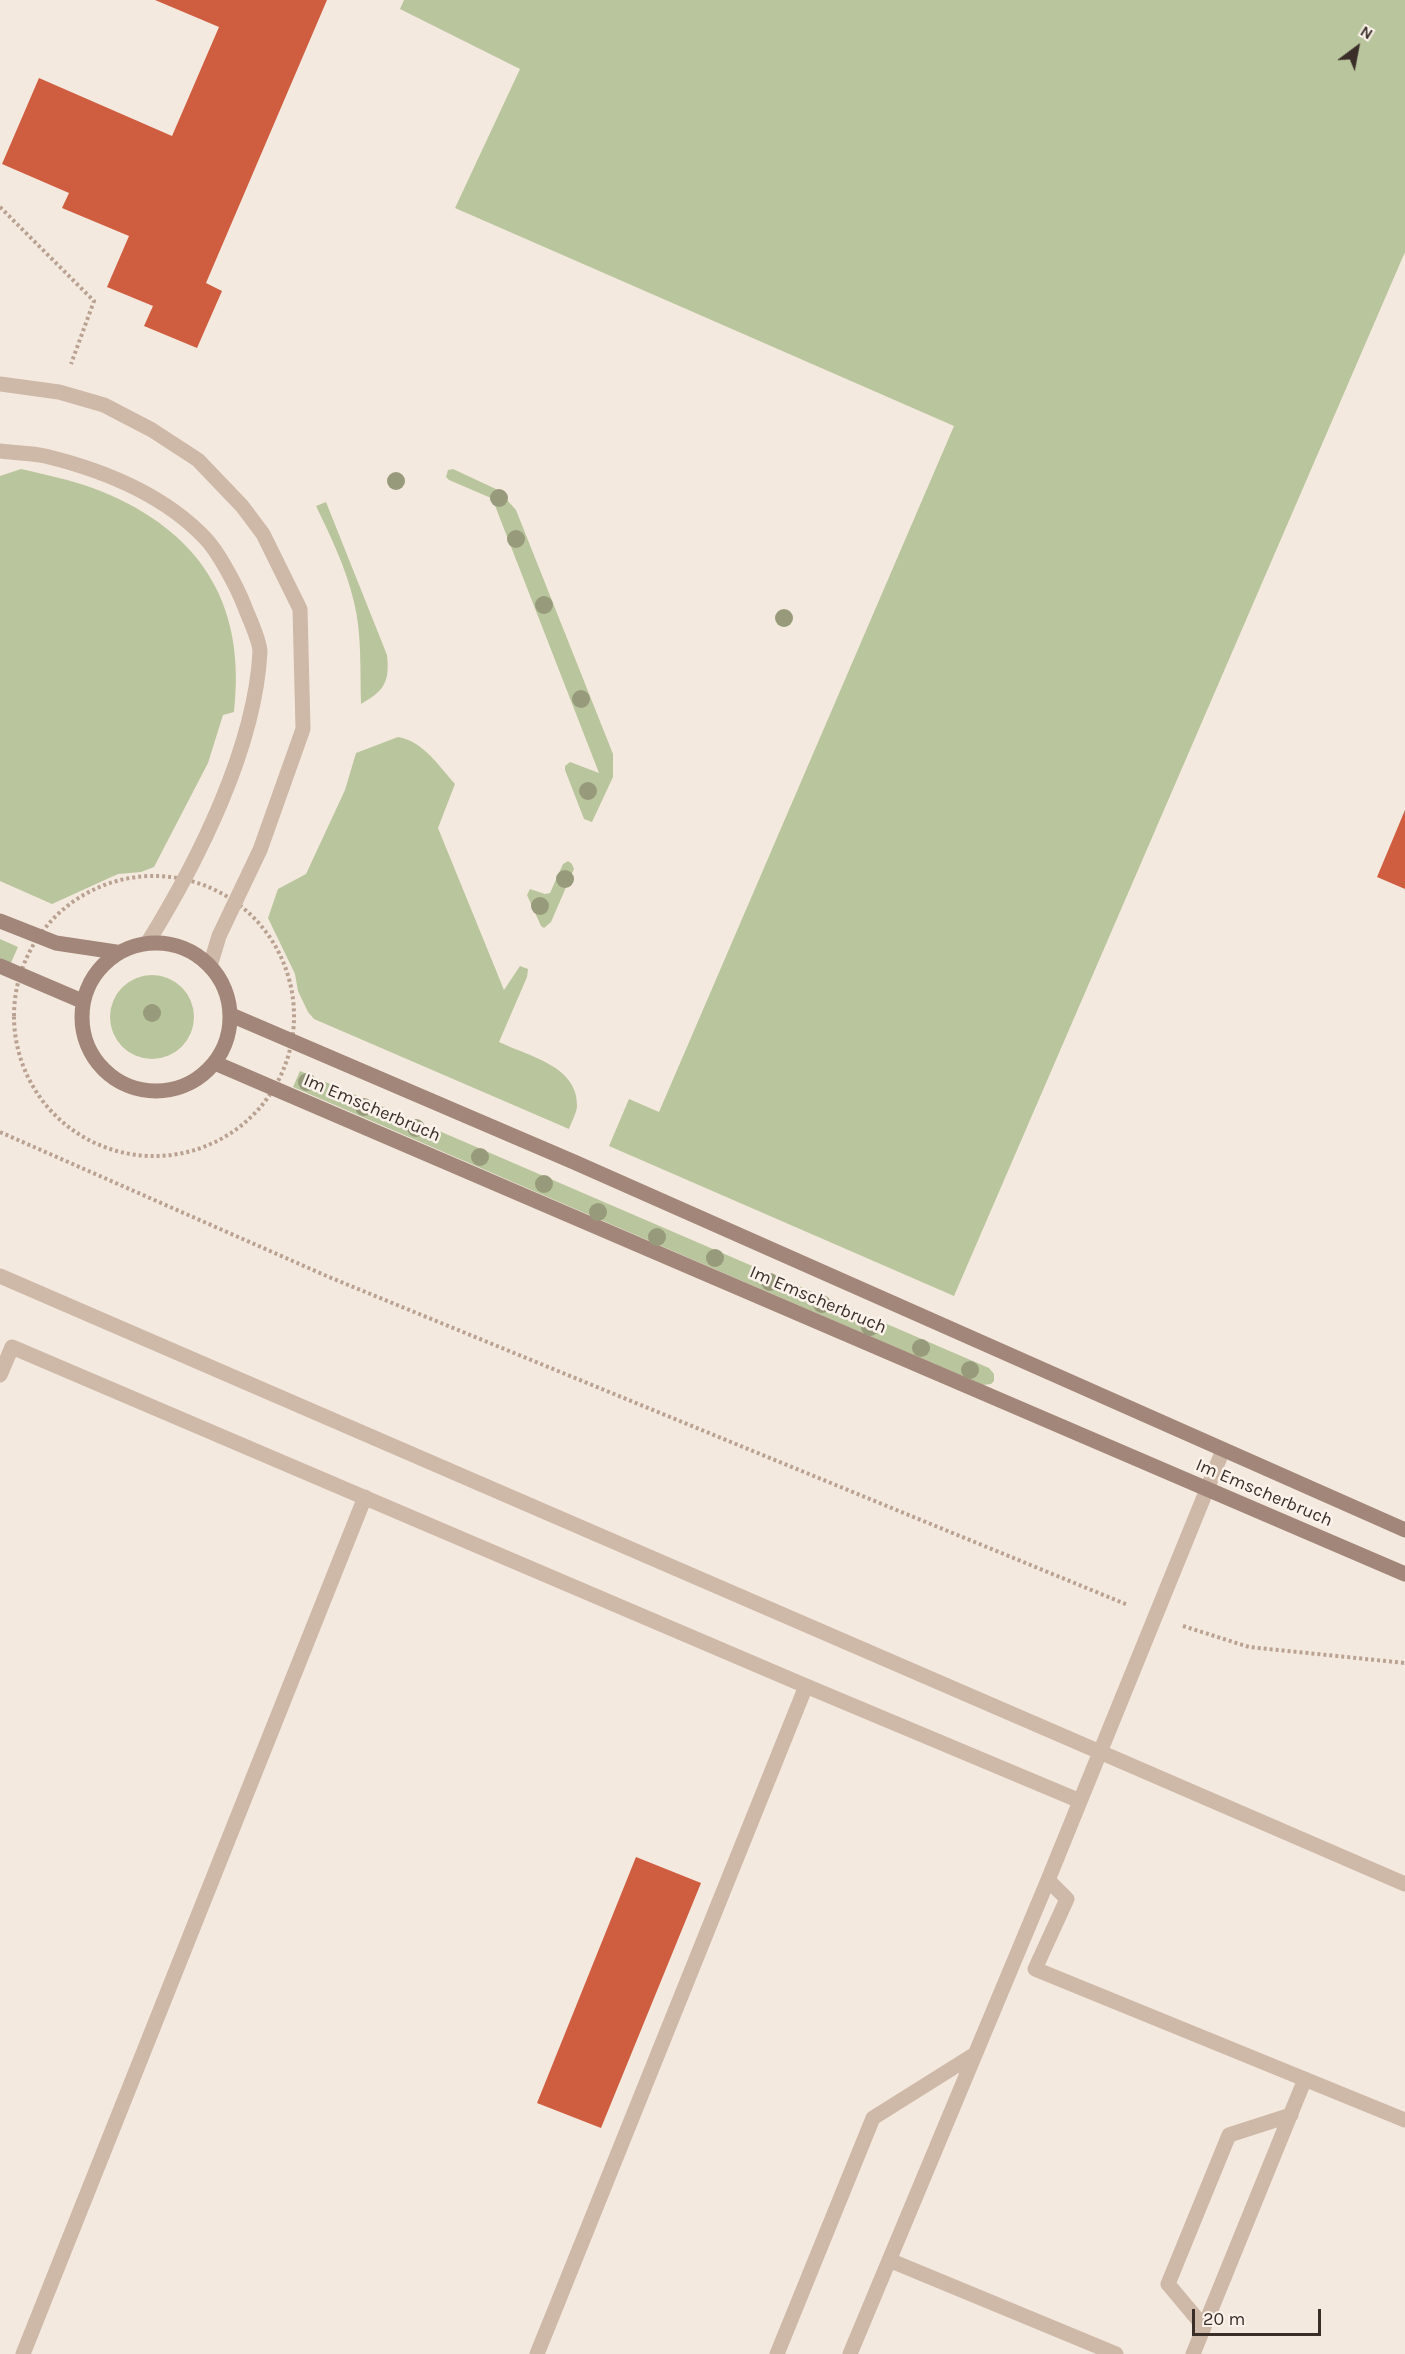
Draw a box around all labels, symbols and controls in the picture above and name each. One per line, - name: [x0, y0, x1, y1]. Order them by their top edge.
- north arrow: [1327, 18, 1387, 78]
- text: N: [1357, 21, 1377, 43]
- street label: Im Emscherbruch: [300, 1069, 444, 1147]
- street label: Im Emscherbruch: [746, 1261, 890, 1339]
- street label: Im Emscherbruch: [1192, 1454, 1336, 1532]
- scale bar: [1195, 2297, 1324, 2335]
- text: 20 m: [1203, 2308, 1245, 2330]

